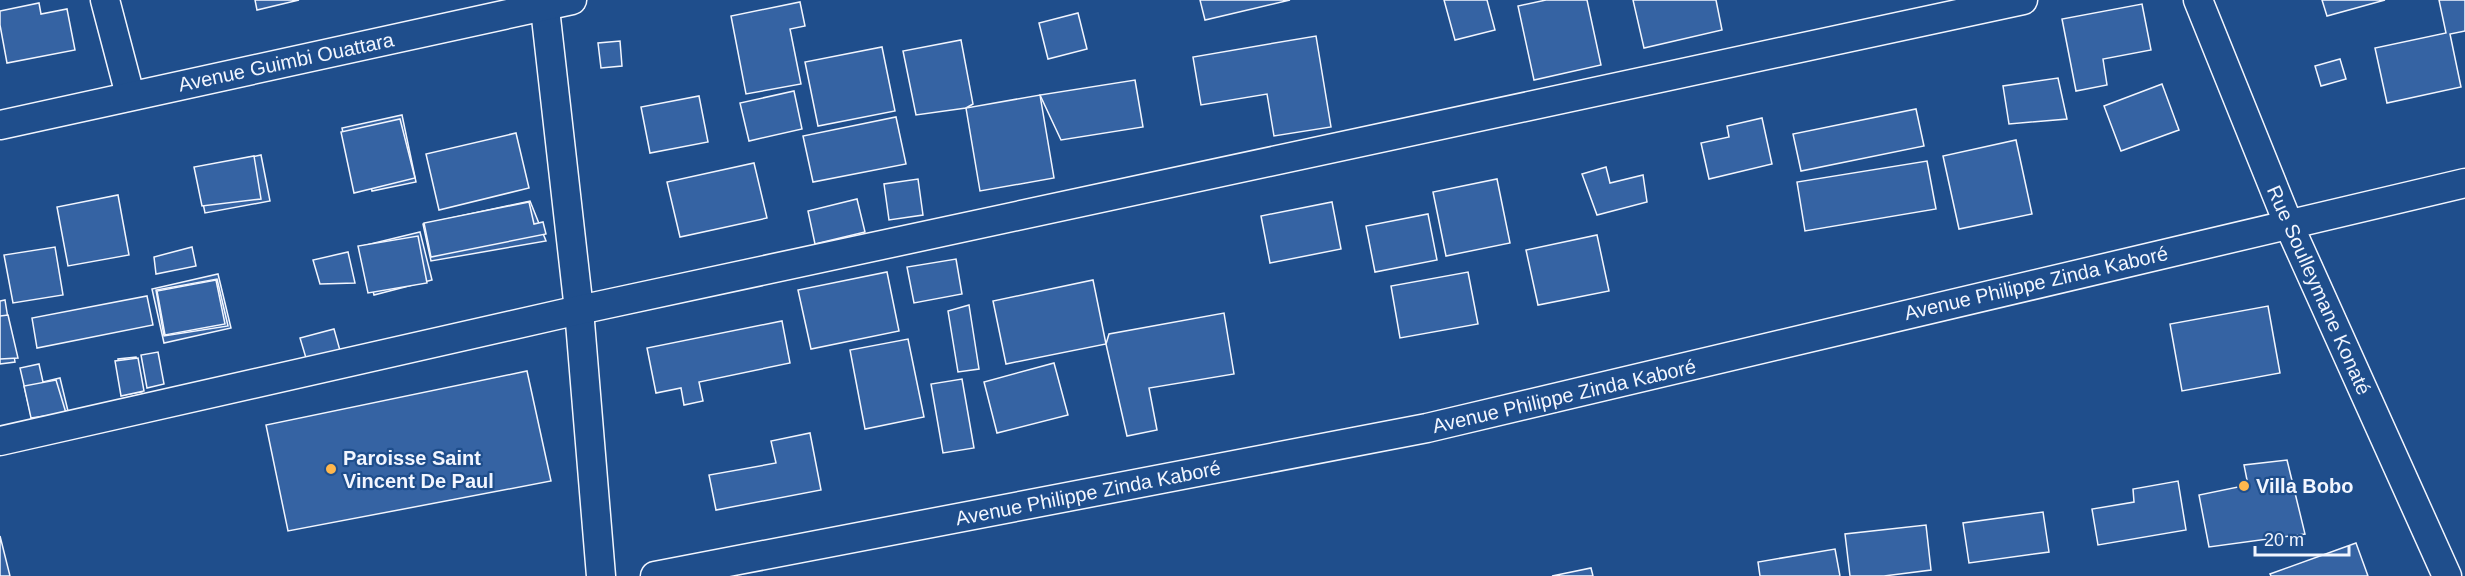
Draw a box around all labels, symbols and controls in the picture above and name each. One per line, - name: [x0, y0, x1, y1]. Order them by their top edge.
- street label: Avenue Guimbi Ouattara: [176, 28, 397, 96]
- street label: Rue Soulleymane Konaté: [2263, 182, 2375, 398]
- street label: Avenue Philippe Zinda Kaboré: [1902, 242, 2170, 324]
- street label: Avenue Philippe Zinda Kaboré: [1430, 355, 1698, 437]
- place label: Paroisse Saint Vincent De Paul: [343, 447, 494, 492]
- street label: Avenue Philippe Zinda Kaboré: [953, 456, 1223, 530]
- marker: Paroisse Saint Vincent De Paul: [324, 462, 338, 476]
- place label: Villa Bobo: [2256, 475, 2353, 497]
- marker: Villa Bobo: [2237, 479, 2251, 493]
- scale bar: [2255, 519, 2350, 557]
- text: 20 m: [2264, 530, 2304, 550]

